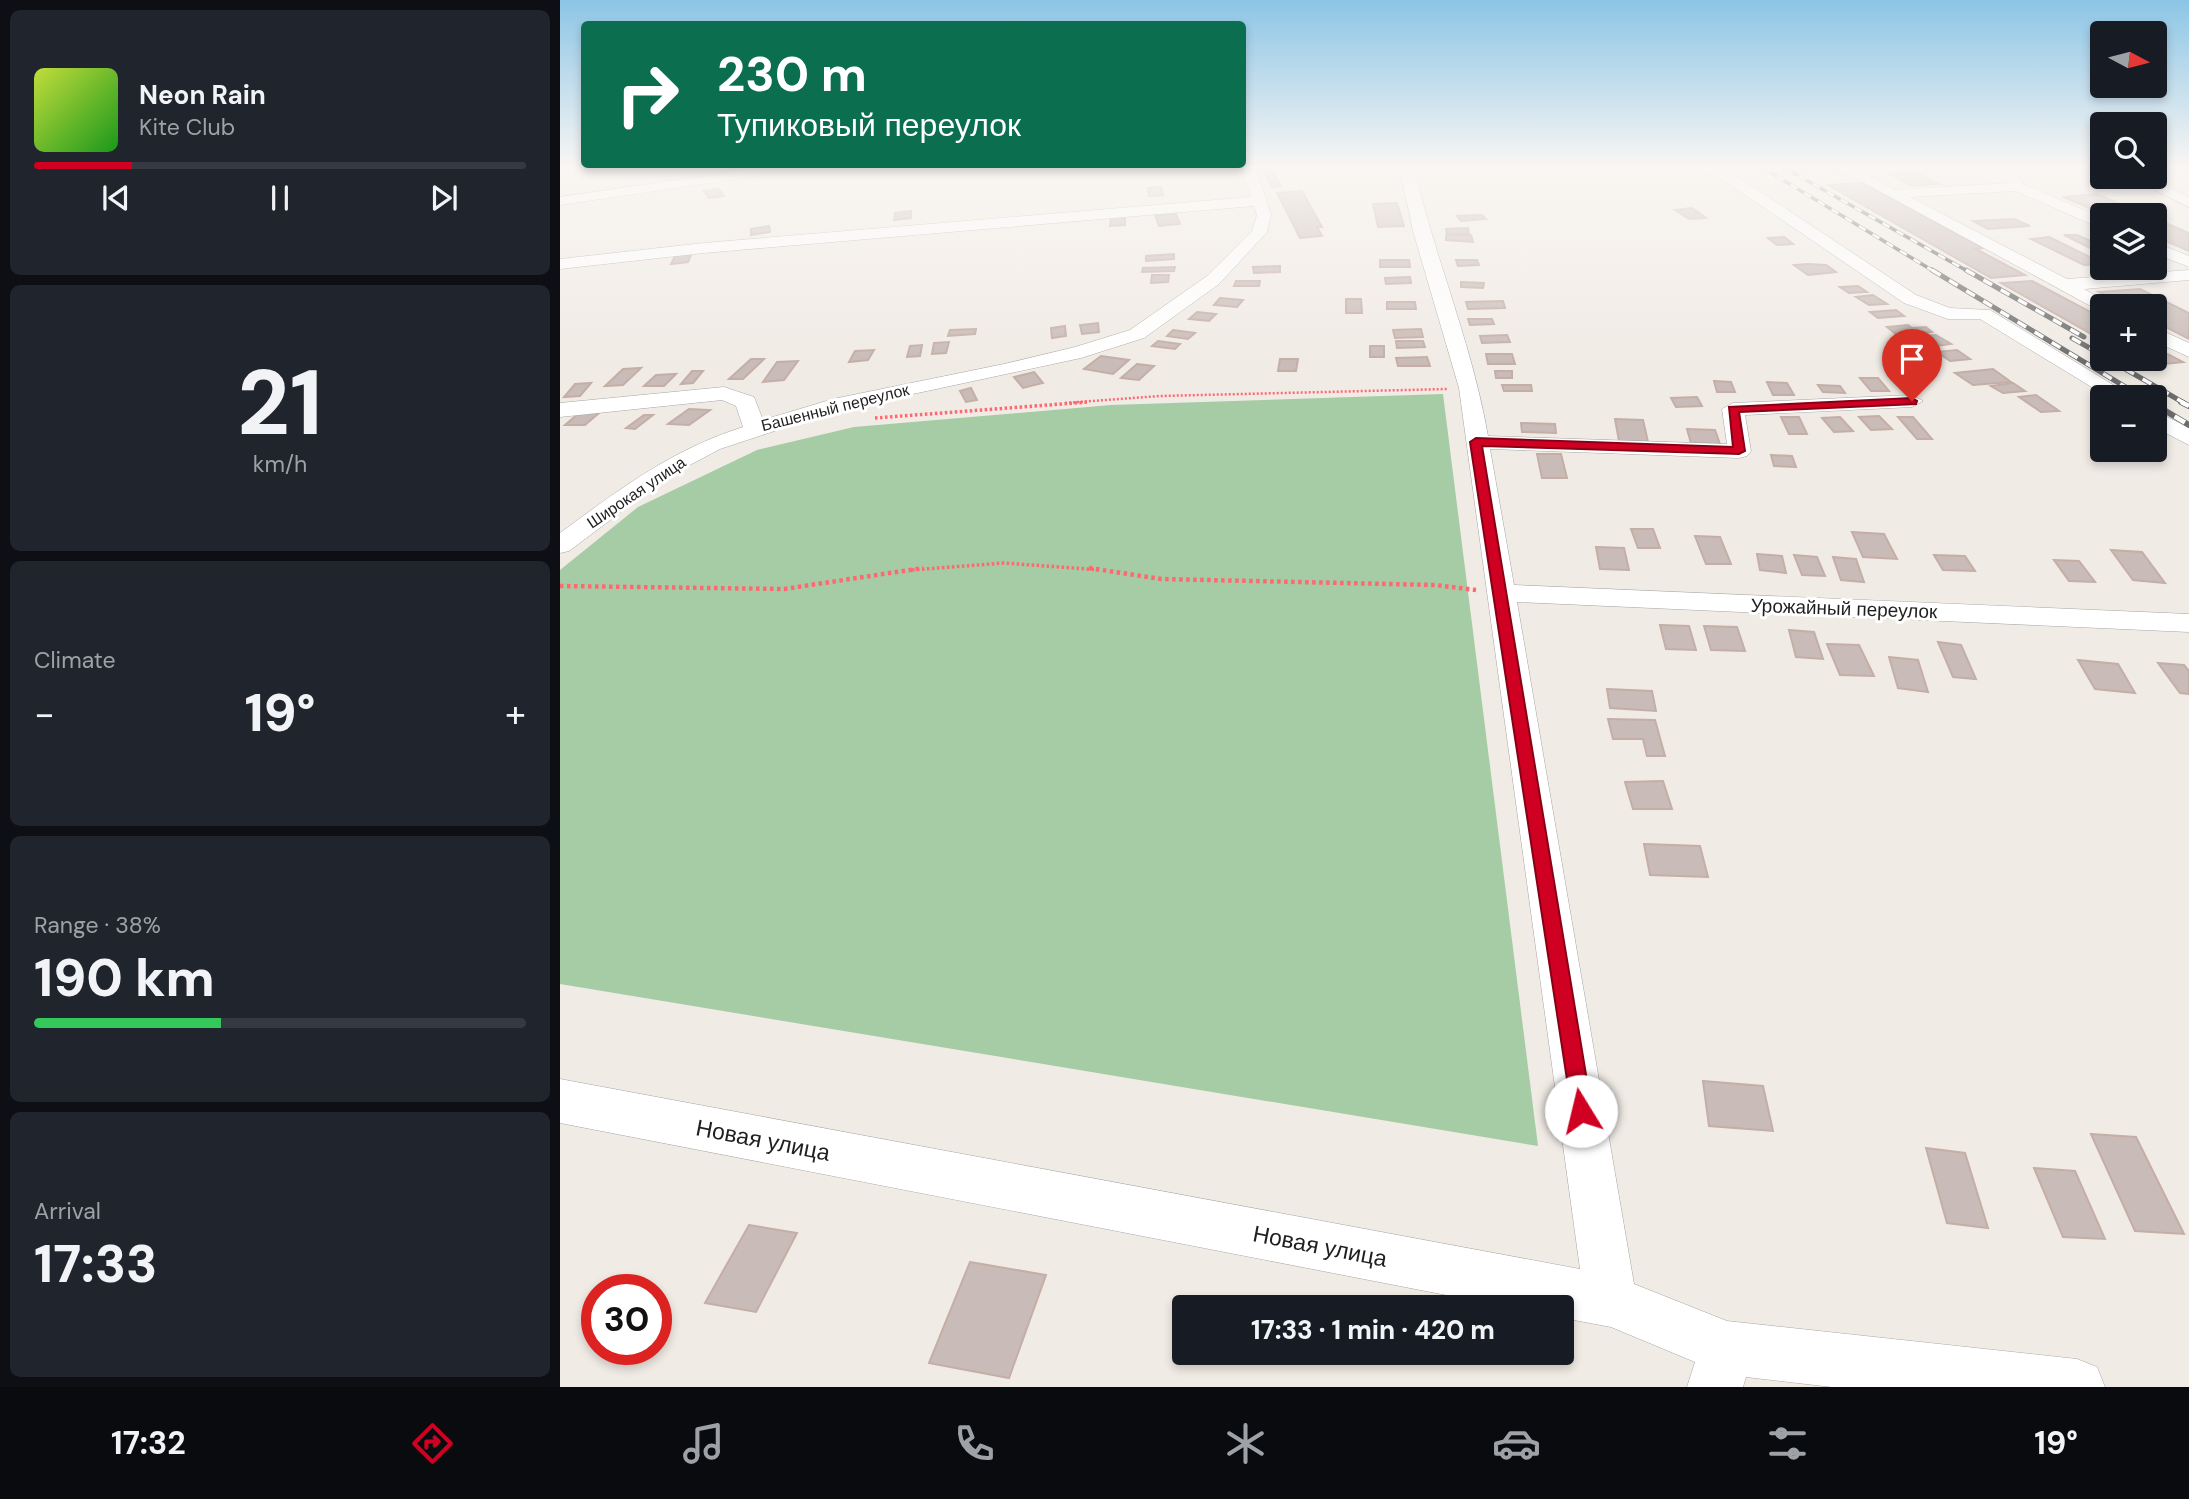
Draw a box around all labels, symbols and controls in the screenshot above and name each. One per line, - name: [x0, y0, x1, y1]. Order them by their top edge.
- north arrow: [2090, 21, 2166, 98]
- map controls: [2090, 21, 2167, 462]
- text: 230 m: [717, 42, 867, 106]
- icon: right: [602, 49, 693, 140]
- text: Neon Rain: [139, 78, 266, 112]
- text: Тупиковый переулок: [717, 104, 1021, 146]
- text: Kite Club: [139, 112, 235, 142]
- button: search: [2090, 112, 2167, 189]
- icon: previous: [97, 179, 135, 217]
- icon: pause: [261, 179, 299, 217]
- icon: next: [425, 179, 463, 217]
- button: layers: [2090, 203, 2167, 280]
- button: +: [2090, 294, 2167, 371]
- pin: [1882, 329, 1942, 401]
- icon: arrive: [1893, 340, 1931, 378]
- text: 21: [237, 344, 323, 462]
- street label: Башенный переулок: [759, 379, 912, 436]
- button: −: [2090, 385, 2167, 462]
- text: km/h: [253, 449, 307, 479]
- street label: Широкая улица: [583, 452, 690, 533]
- street label: Урожайный переулок: [1750, 593, 1938, 624]
- text: Climate: [34, 645, 116, 675]
- text: 19°: [244, 679, 316, 747]
- text: −: [34, 689, 55, 739]
- text: +: [505, 689, 526, 739]
- text: Range · 38%: [34, 910, 161, 940]
- text: 190 km: [34, 944, 215, 1012]
- position arrow: [1544, 1074, 1618, 1148]
- street label: Новая улица: [693, 1112, 833, 1168]
- text: Arrival: [34, 1196, 101, 1226]
- street label: Новая улица: [1250, 1218, 1390, 1274]
- text: 17:33: [34, 1230, 157, 1298]
- speed limit sign: 30: [581, 1274, 672, 1365]
- text: 17:33 · 1 min · 420 m: [1251, 1313, 1495, 1347]
- icon: directions: [408, 1419, 457, 1468]
- icon: music: [679, 1419, 728, 1468]
- icon: phone: [950, 1419, 999, 1468]
- icon: climate: [1221, 1419, 1270, 1468]
- icon: car: [1492, 1419, 1541, 1468]
- icon: filters: [1763, 1419, 1812, 1468]
- text: 17:32: [111, 1422, 186, 1464]
- text: 19°: [2034, 1422, 2078, 1464]

